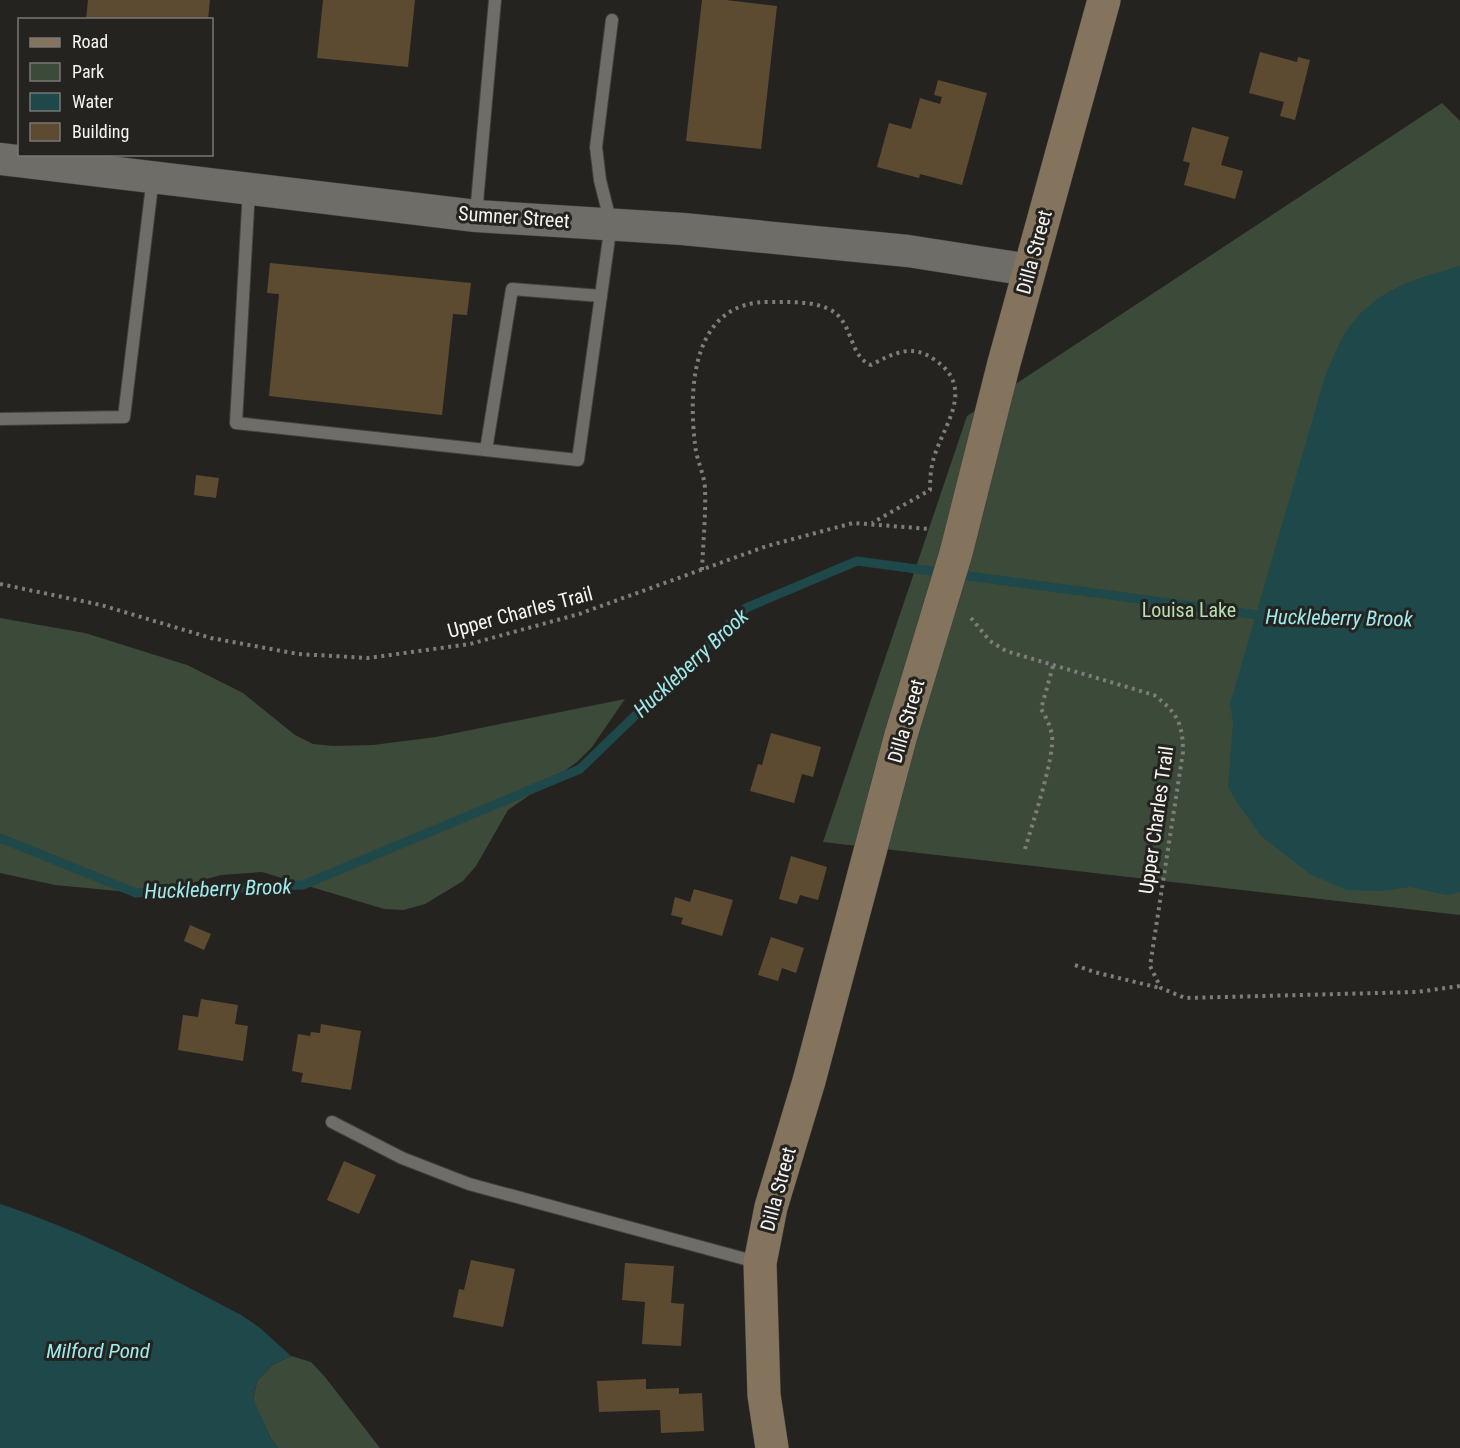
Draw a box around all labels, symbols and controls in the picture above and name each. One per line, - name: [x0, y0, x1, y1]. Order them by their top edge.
- legend: [18, 18, 213, 156]
- text: Road: [72, 31, 108, 52]
- text: Park: [72, 61, 104, 82]
- text: Water: [72, 91, 114, 112]
- text: Building: [72, 121, 129, 142]
- street label: Sumner Street: [457, 201, 571, 233]
- street label: Dilla Street: [1011, 207, 1057, 297]
- street label: Upper Charles Trail: [445, 581, 595, 643]
- park label: Louisa Lake: [1142, 598, 1236, 622]
- water label: Huckleberry Brook: [629, 603, 754, 722]
- water label: Huckleberry Brook: [1265, 605, 1414, 631]
- street label: Dilla Street: [883, 676, 929, 766]
- street label: Upper Charles Trail: [1134, 744, 1178, 896]
- water label: Huckleberry Brook: [144, 874, 293, 904]
- street label: Dilla Street: [755, 1144, 801, 1234]
- water label: Milford Pond: [46, 1339, 151, 1363]

